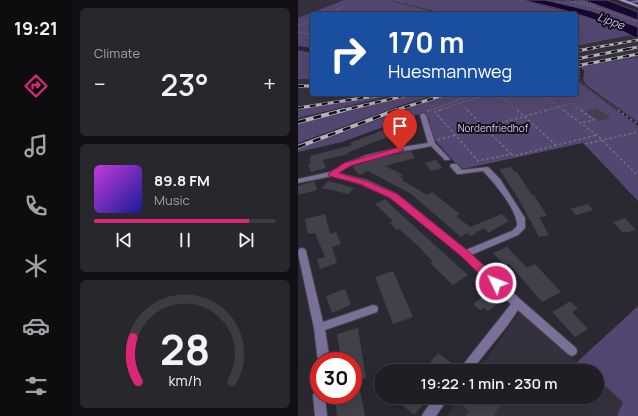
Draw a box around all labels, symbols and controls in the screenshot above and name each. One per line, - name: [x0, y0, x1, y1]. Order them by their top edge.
- water label: Lippe: [596, 9, 627, 32]
- text: 19:21: [14, 16, 58, 40]
- text: 170 m: [388, 23, 464, 61]
- icon: right: [322, 28, 374, 80]
- text: Climate: [94, 44, 140, 62]
- text: Huesmannweg: [388, 59, 512, 83]
- text: 23°: [160, 64, 209, 105]
- text: −: [94, 69, 106, 99]
- text: +: [263, 69, 276, 99]
- icon: directions: [22, 72, 50, 100]
- pin: [383, 109, 417, 150]
- icon: arrive: [389, 115, 411, 137]
- park label: Nordenfriedhof: [458, 121, 529, 135]
- icon: music: [22, 132, 50, 160]
- text: 89.8 FM: [154, 170, 210, 191]
- text: Music: [154, 191, 190, 209]
- icon: phone: [22, 192, 50, 220]
- icon: previous: [113, 229, 135, 251]
- icon: pause: [174, 229, 196, 251]
- icon: next: [235, 229, 257, 251]
- icon: climate: [22, 252, 50, 280]
- position arrow: [475, 262, 517, 304]
- icon: car: [22, 312, 50, 340]
- text: 28: [160, 321, 210, 377]
- speed limit sign: 30: [310, 352, 362, 404]
- text: km/h: [168, 371, 202, 390]
- icon: filters: [22, 372, 50, 400]
- text: 19:22 · 1 min · 230 m: [421, 373, 557, 394]

